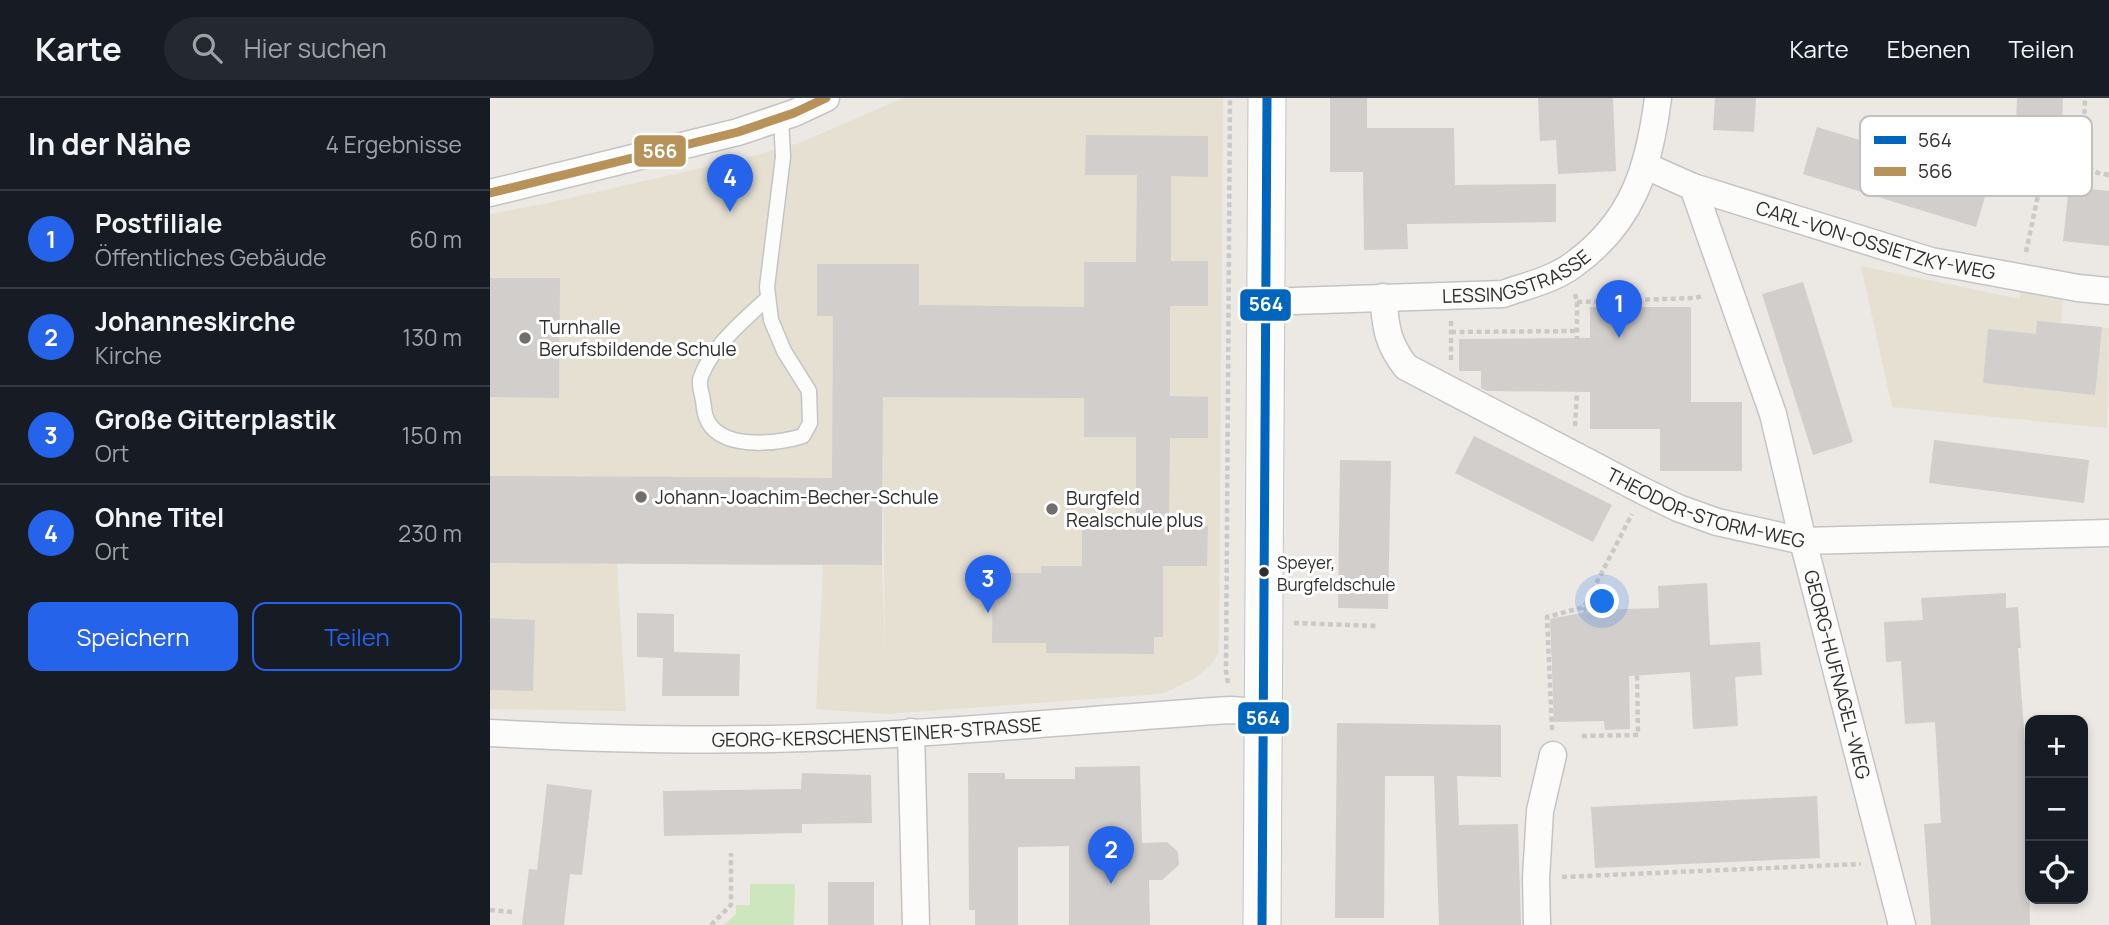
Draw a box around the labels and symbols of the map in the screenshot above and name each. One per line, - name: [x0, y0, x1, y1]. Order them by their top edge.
- legend: [1860, 116, 2092, 196]
- text: 564: [1918, 127, 1952, 153]
- line badge: 566: [633, 134, 687, 168]
- text: 566: [643, 138, 677, 164]
- pin: 4: [707, 154, 753, 212]
- text: 566: [1918, 158, 1953, 184]
- street label: CARL-VON-OSSIETZKY-WEG: [1753, 194, 1997, 286]
- street label: LESSINGSTRASSE: [1442, 243, 1596, 309]
- pin: 1: [1596, 280, 1642, 338]
- line badge: 564: [1239, 288, 1292, 322]
- text: 564: [1249, 291, 1283, 317]
- place label: Turnhalle Berufsbildende Schule: [539, 314, 737, 362]
- marker: Turnhalle Berufsbildende Schule: [517, 330, 533, 346]
- street label: THEODOR-STORM-WEG: [1602, 461, 1807, 554]
- place label: Johann-Joachim-Becher-Schule: [655, 484, 939, 510]
- place label: Burgfeld Realschule plus: [1066, 485, 1203, 533]
- marker: Johann-Joachim-Becher-Schule: [633, 489, 649, 505]
- marker: Burgfeld Realschule plus: [1044, 501, 1060, 517]
- place label: Speyer, Burgfeldschule: [1277, 551, 1396, 596]
- pin: 3: [965, 555, 1011, 613]
- marker: Speyer, Burgfeldschule: [1257, 565, 1271, 579]
- street label: GEORG-HUFNAGEL-WEG: [1798, 567, 1877, 782]
- your location: [1585, 584, 1619, 618]
- line badge: 564: [1237, 701, 1290, 735]
- text: 564: [1246, 705, 1280, 731]
- street label: GEORG-KERSCHENSTEINER-STRASSE: [712, 711, 1043, 753]
- pin: 2: [1088, 826, 1134, 884]

